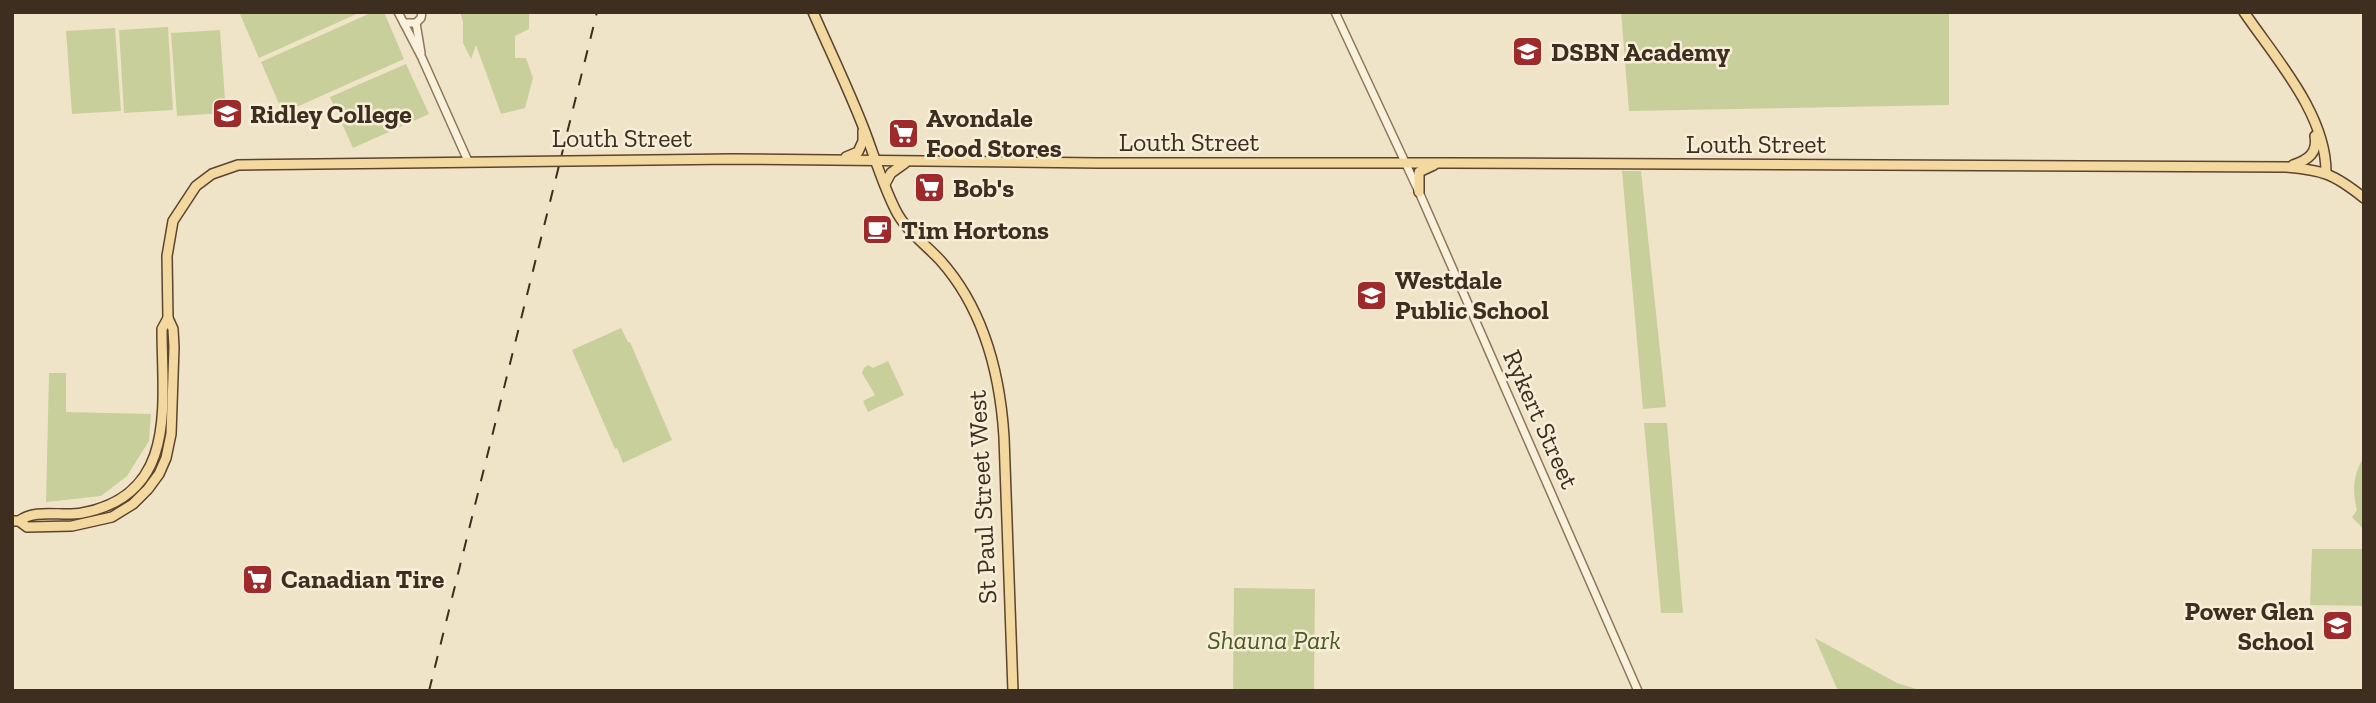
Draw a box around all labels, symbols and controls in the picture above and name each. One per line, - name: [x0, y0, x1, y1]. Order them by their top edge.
- school or university icon: DSBN Academy: [1511, 35, 1545, 69]
- place label: DSBN Academy: [1551, 36, 1730, 68]
- school or university icon: Ridley College: [210, 97, 244, 131]
- place label: Ridley College: [250, 98, 412, 130]
- place label: Avondale Food Stores: [926, 102, 1062, 164]
- supermarket icon: Avondale Food Stores: [886, 116, 920, 150]
- street label: Louth Street: [552, 122, 693, 154]
- street label: Louth Street: [1119, 126, 1260, 158]
- street label: Louth Street: [1686, 128, 1827, 160]
- supermarket icon: Bob's: [913, 171, 947, 205]
- place label: Bob's: [953, 172, 1014, 204]
- cafe icon: Tim Hortons: [861, 213, 895, 247]
- place label: Tim Hortons: [901, 214, 1049, 246]
- place label: Westdale Public School: [1395, 264, 1549, 326]
- school or university icon: Westdale Public School: [1355, 278, 1389, 312]
- street label: Rykert Street: [1496, 344, 1586, 494]
- street label: St Paul Street West: [960, 389, 1004, 605]
- supermarket icon: Canadian Tire: [241, 562, 275, 596]
- place label: Canadian Tire: [281, 563, 445, 595]
- place label: Power Glen School: [2185, 595, 2315, 657]
- school or university icon: Power Glen School: [2320, 609, 2354, 643]
- park label: Shauna Park: [1207, 624, 1341, 656]

